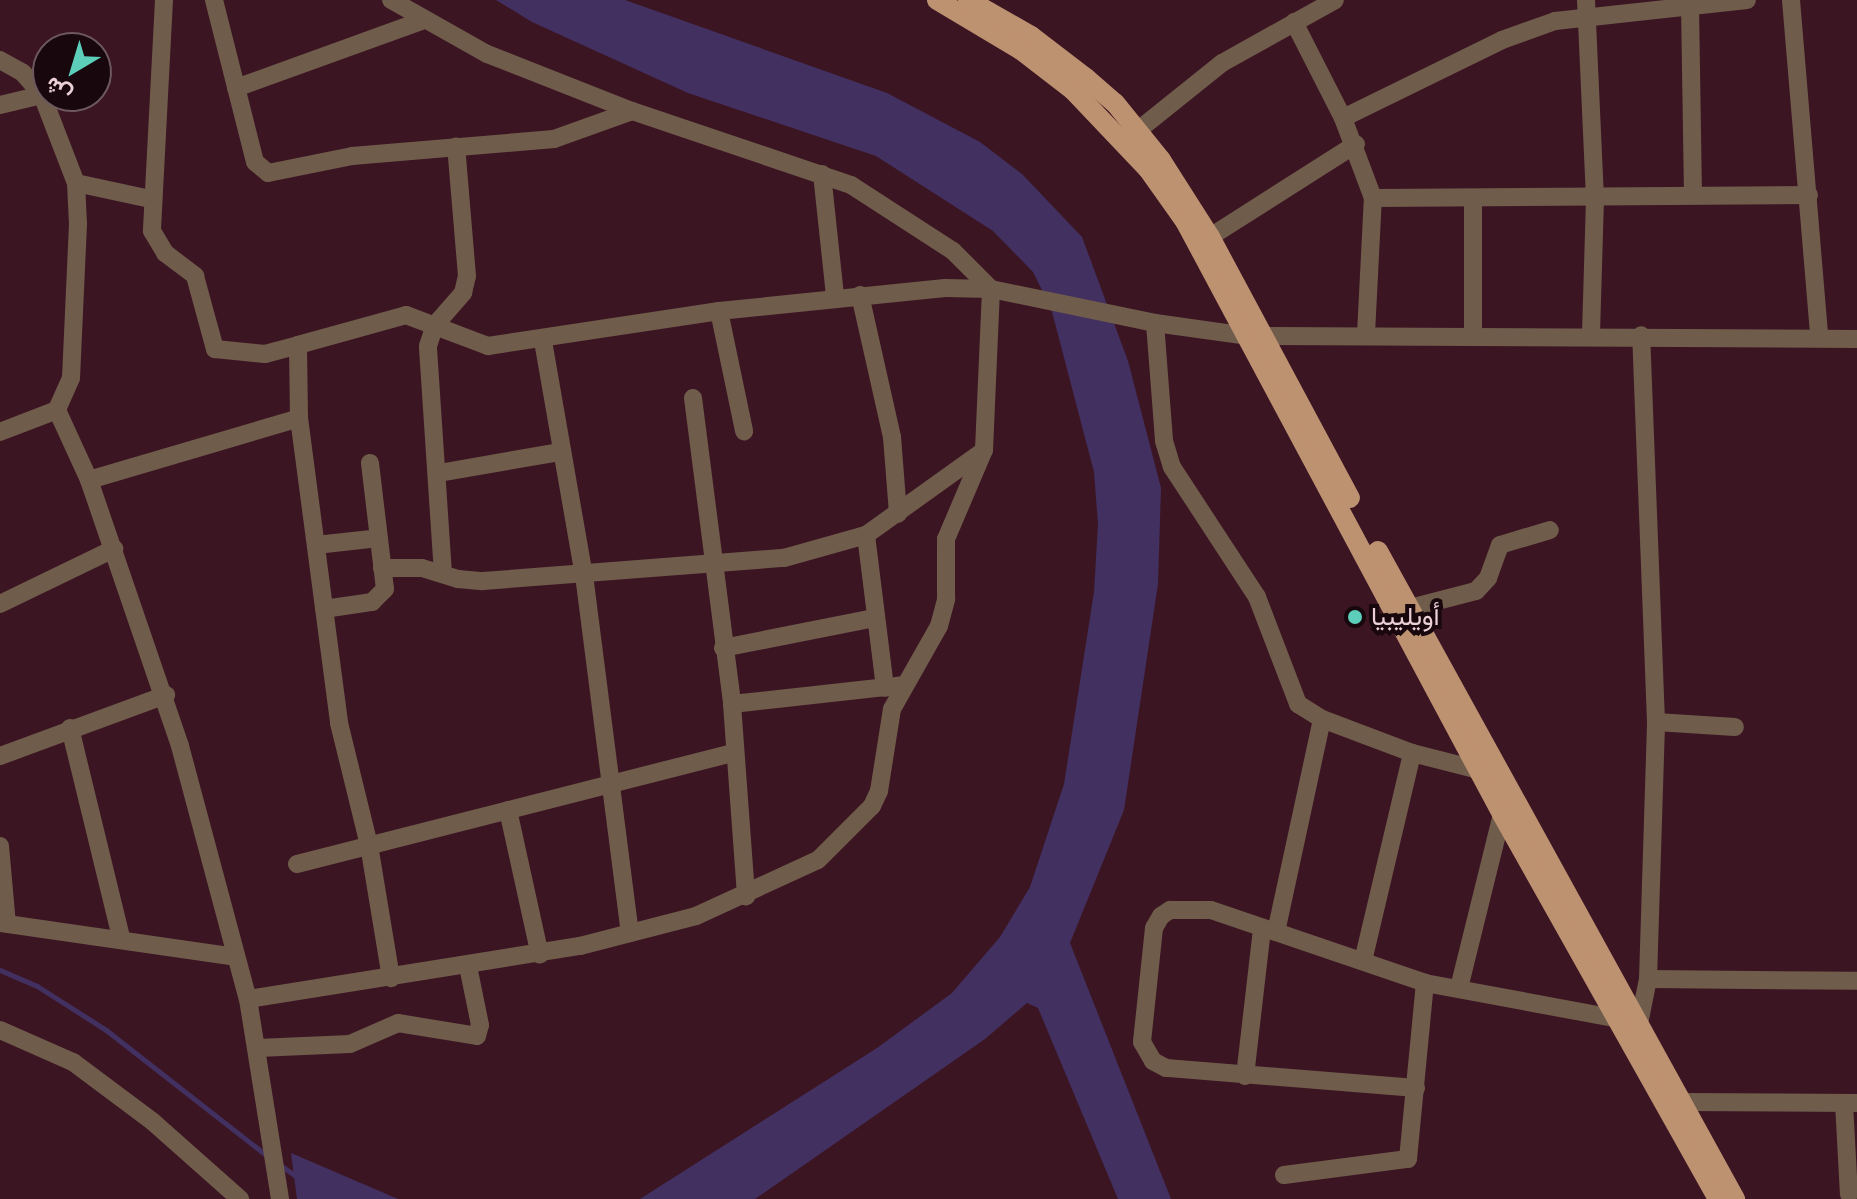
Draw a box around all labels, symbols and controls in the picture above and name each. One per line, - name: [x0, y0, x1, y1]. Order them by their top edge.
- north arrow: [32, 32, 112, 112]
- text: ش: [39, 71, 77, 109]
- place label: أويليبيا: [1371, 601, 1440, 633]
- marker: أويليبيا: [1346, 608, 1364, 626]

